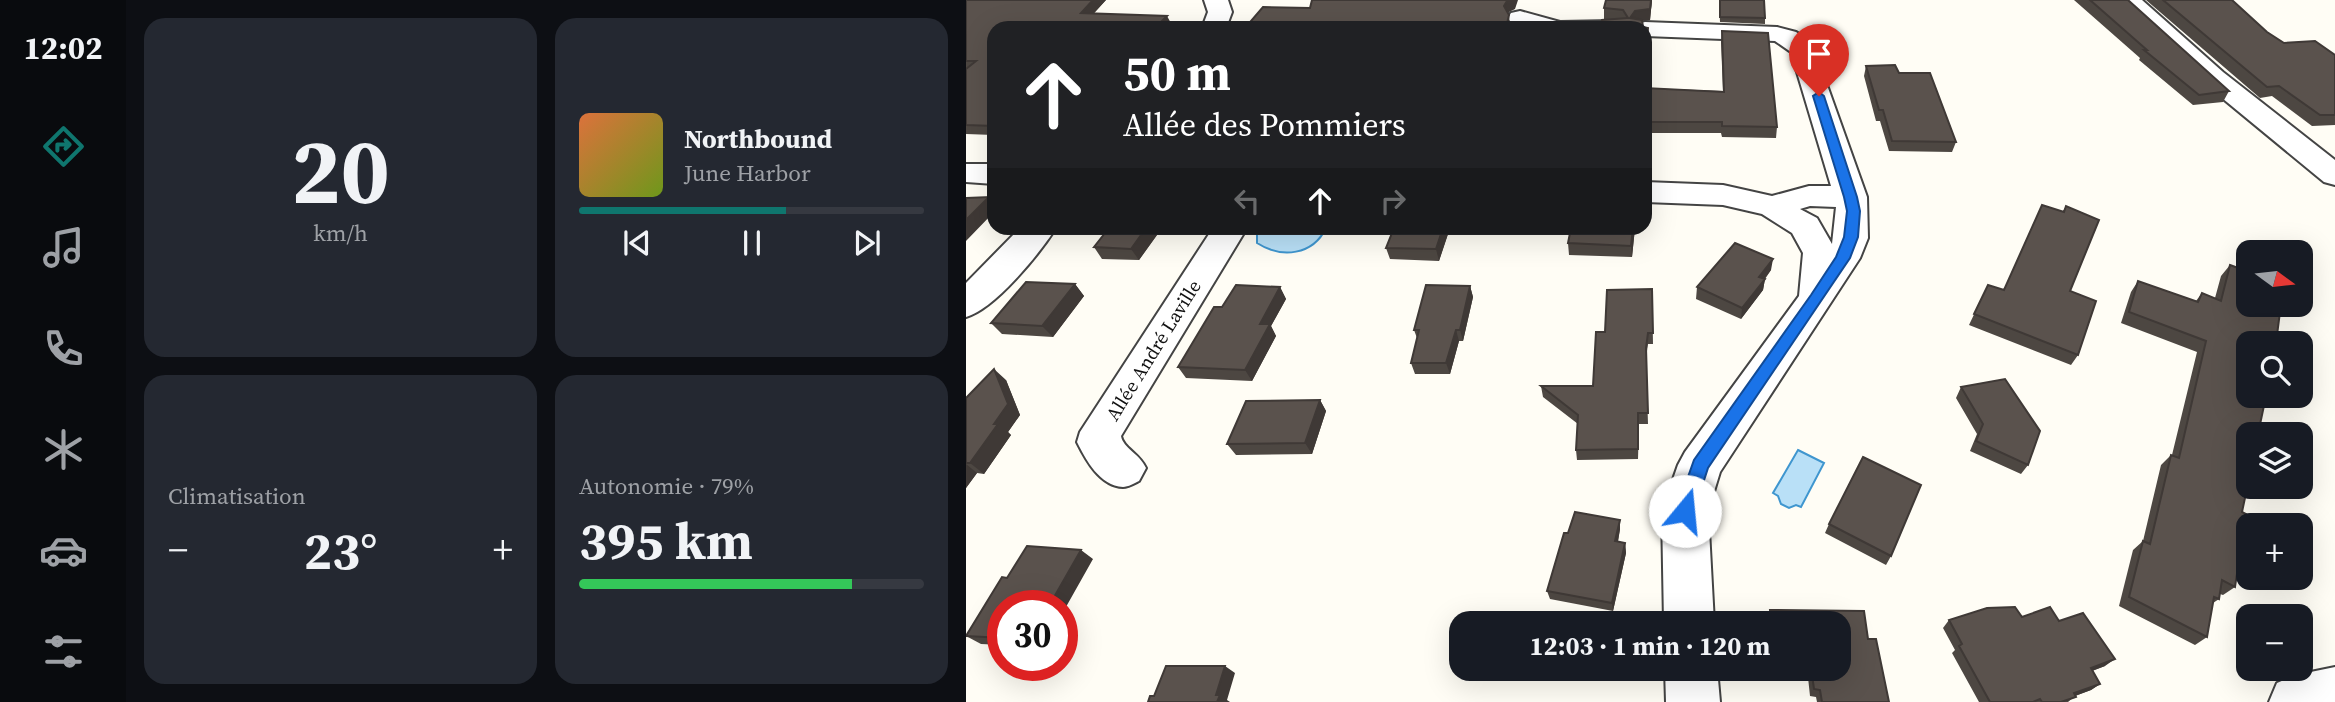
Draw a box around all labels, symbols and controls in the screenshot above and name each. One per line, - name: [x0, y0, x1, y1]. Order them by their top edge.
- pin: [1789, 24, 1849, 96]
- text: 12:02: [24, 26, 102, 70]
- icon: arrive: [1800, 35, 1838, 73]
- text: 50 m: [1123, 39, 1231, 106]
- icon: ahead: [1008, 49, 1099, 140]
- text: Allée des Pommiers: [1123, 103, 1406, 147]
- text: 20: [291, 109, 390, 233]
- text: Northbound: [684, 121, 832, 157]
- icon: directions: [39, 122, 88, 171]
- text: June Harbor: [684, 157, 811, 189]
- icon: left: [1228, 182, 1266, 220]
- icon: ahead: [1301, 182, 1339, 220]
- icon: right: [1374, 182, 1412, 220]
- text: km/h: [313, 217, 368, 249]
- icon: music: [39, 223, 88, 272]
- icon: previous: [618, 224, 656, 262]
- icon: pause: [733, 224, 771, 262]
- icon: next: [848, 224, 886, 262]
- north arrow: [2236, 240, 2314, 317]
- map controls: [2236, 240, 2313, 681]
- street label: Allée André Laville: [1099, 275, 1207, 425]
- icon: phone: [39, 324, 88, 373]
- button: search: [2236, 331, 2313, 408]
- button: layers: [2236, 422, 2313, 499]
- icon: climate: [39, 425, 88, 474]
- text: Autonomie · 79%: [579, 470, 754, 502]
- position arrow: [1648, 474, 1722, 548]
- text: Climatisation: [168, 480, 306, 512]
- text: 395 km: [579, 505, 753, 576]
- button: +: [2236, 513, 2313, 590]
- text: 23°: [304, 515, 377, 586]
- text: −: [168, 524, 188, 576]
- text: +: [493, 524, 513, 576]
- icon: car: [39, 526, 88, 575]
- speed limit sign: 30: [987, 590, 1078, 681]
- button: −: [2236, 604, 2313, 681]
- icon: filters: [39, 627, 88, 676]
- text: 12:03 · 1 min · 120 m: [1530, 628, 1770, 664]

